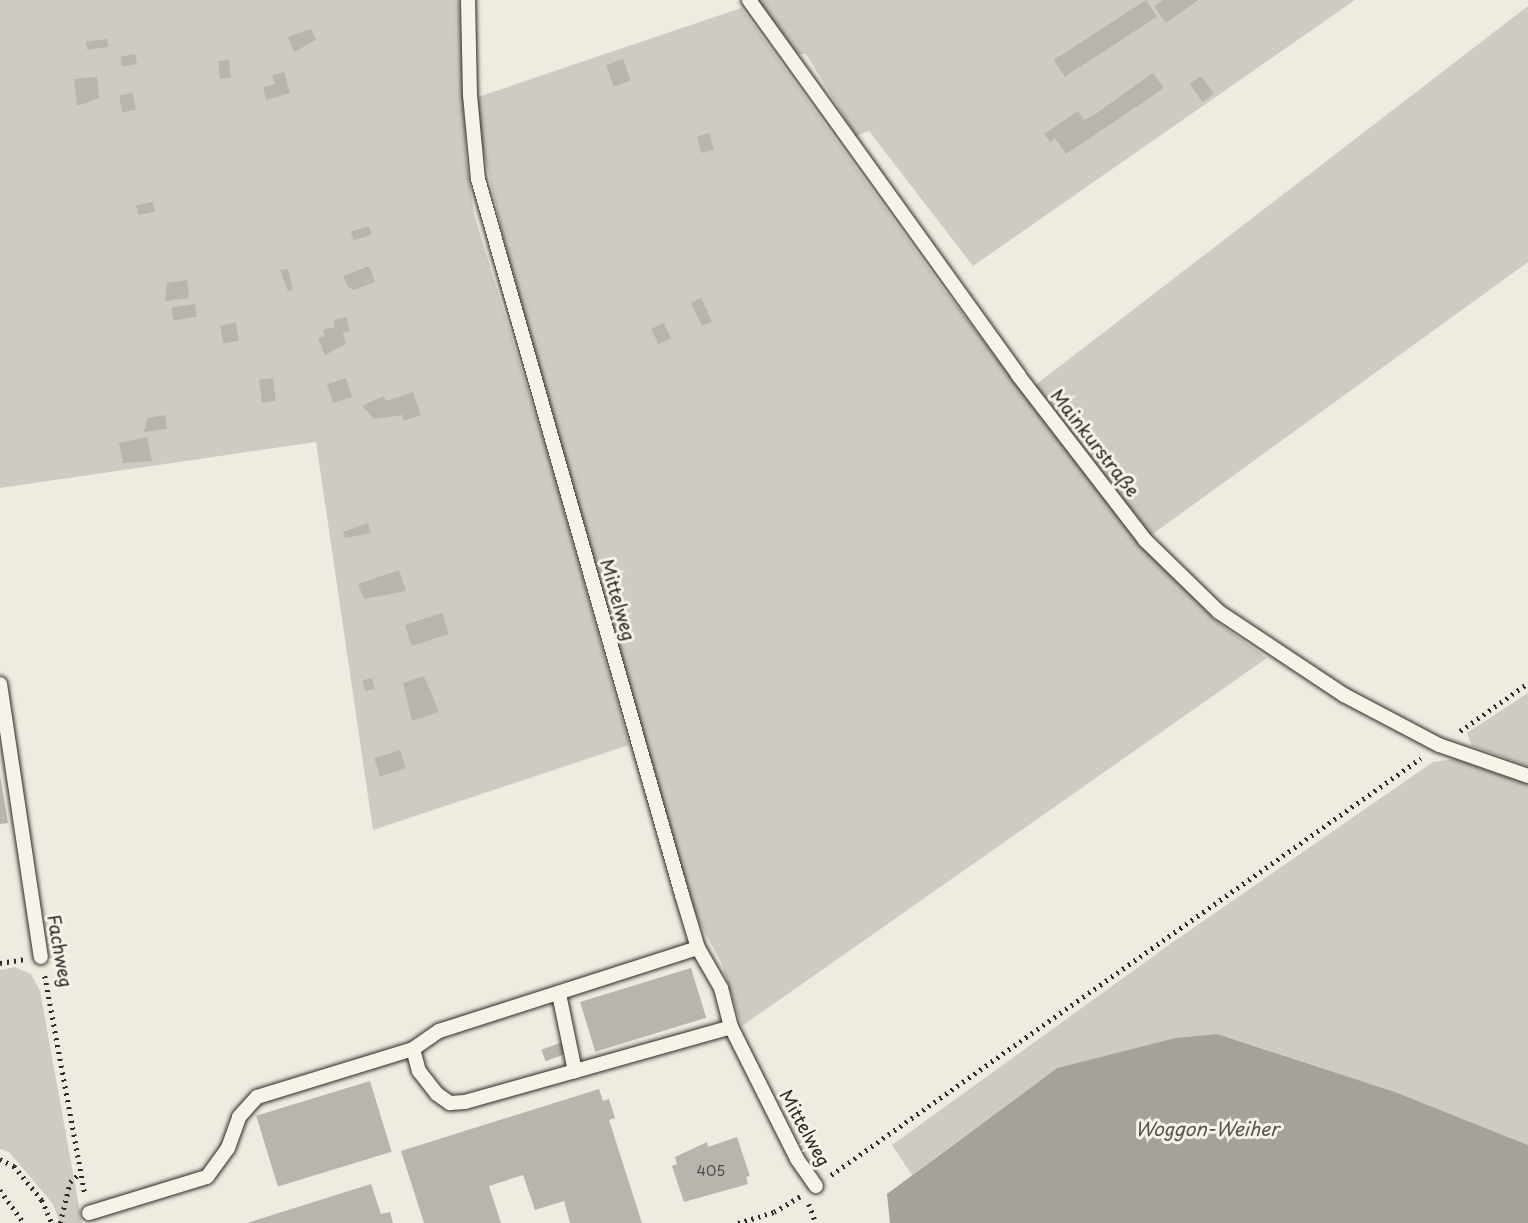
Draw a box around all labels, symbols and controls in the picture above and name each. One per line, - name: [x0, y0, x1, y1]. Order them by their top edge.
- street label: Mainkurstraße: [1046, 385, 1144, 501]
- street label: Mittelweg: [596, 556, 640, 644]
- street label: Fachweg: [43, 913, 77, 989]
- street label: Mittelweg: [775, 1086, 835, 1170]
- water label: Woggon-Weiher: [1135, 1118, 1279, 1140]
- house number: 405: [697, 1163, 725, 1179]

